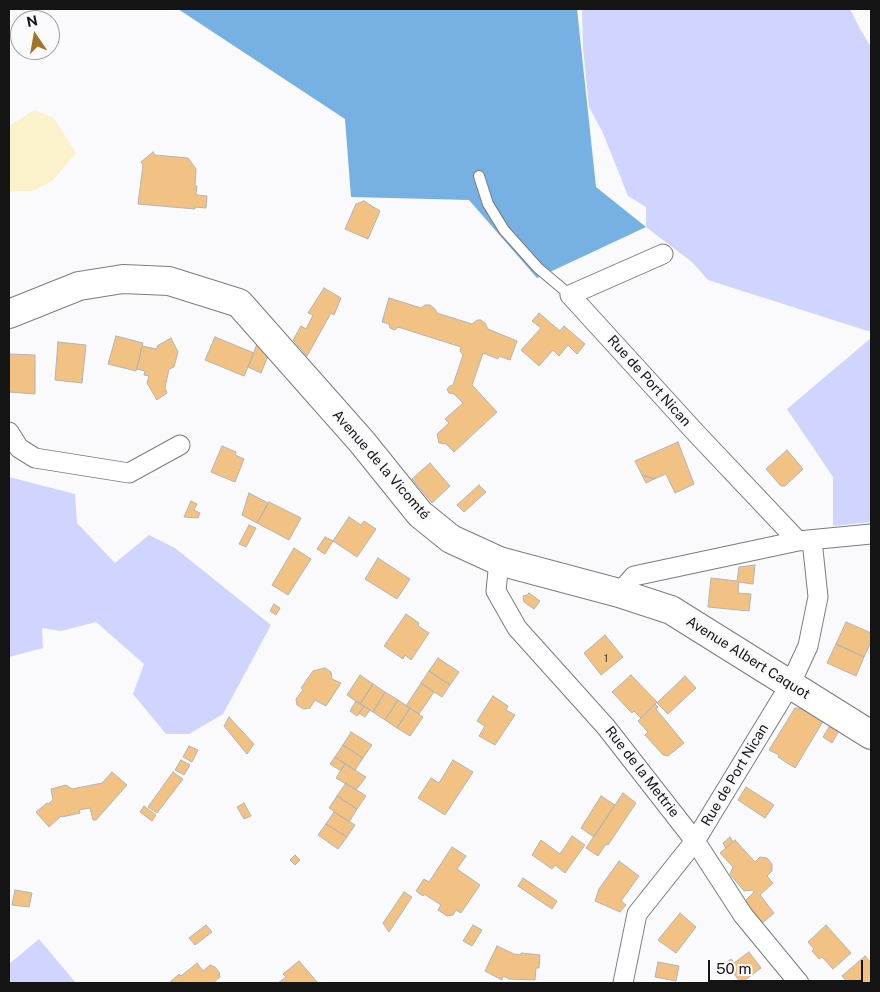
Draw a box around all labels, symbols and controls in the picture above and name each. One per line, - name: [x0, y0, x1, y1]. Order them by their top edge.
- north arrow: [10, 10, 60, 60]
- text: N: [25, 12, 39, 30]
- street label: Rue de Port Nican: [604, 332, 694, 430]
- street label: Avenue de la Vicomté: [329, 407, 433, 523]
- street label: Avenue Albert Caquot: [683, 613, 813, 703]
- house number: 1: [604, 652, 608, 666]
- street label: Rue de Port Nican: [698, 721, 772, 829]
- street label: Rue de la Mettrie: [601, 723, 683, 821]
- scale bar: [710, 950, 865, 982]
- text: 50 m: [716, 960, 751, 977]

